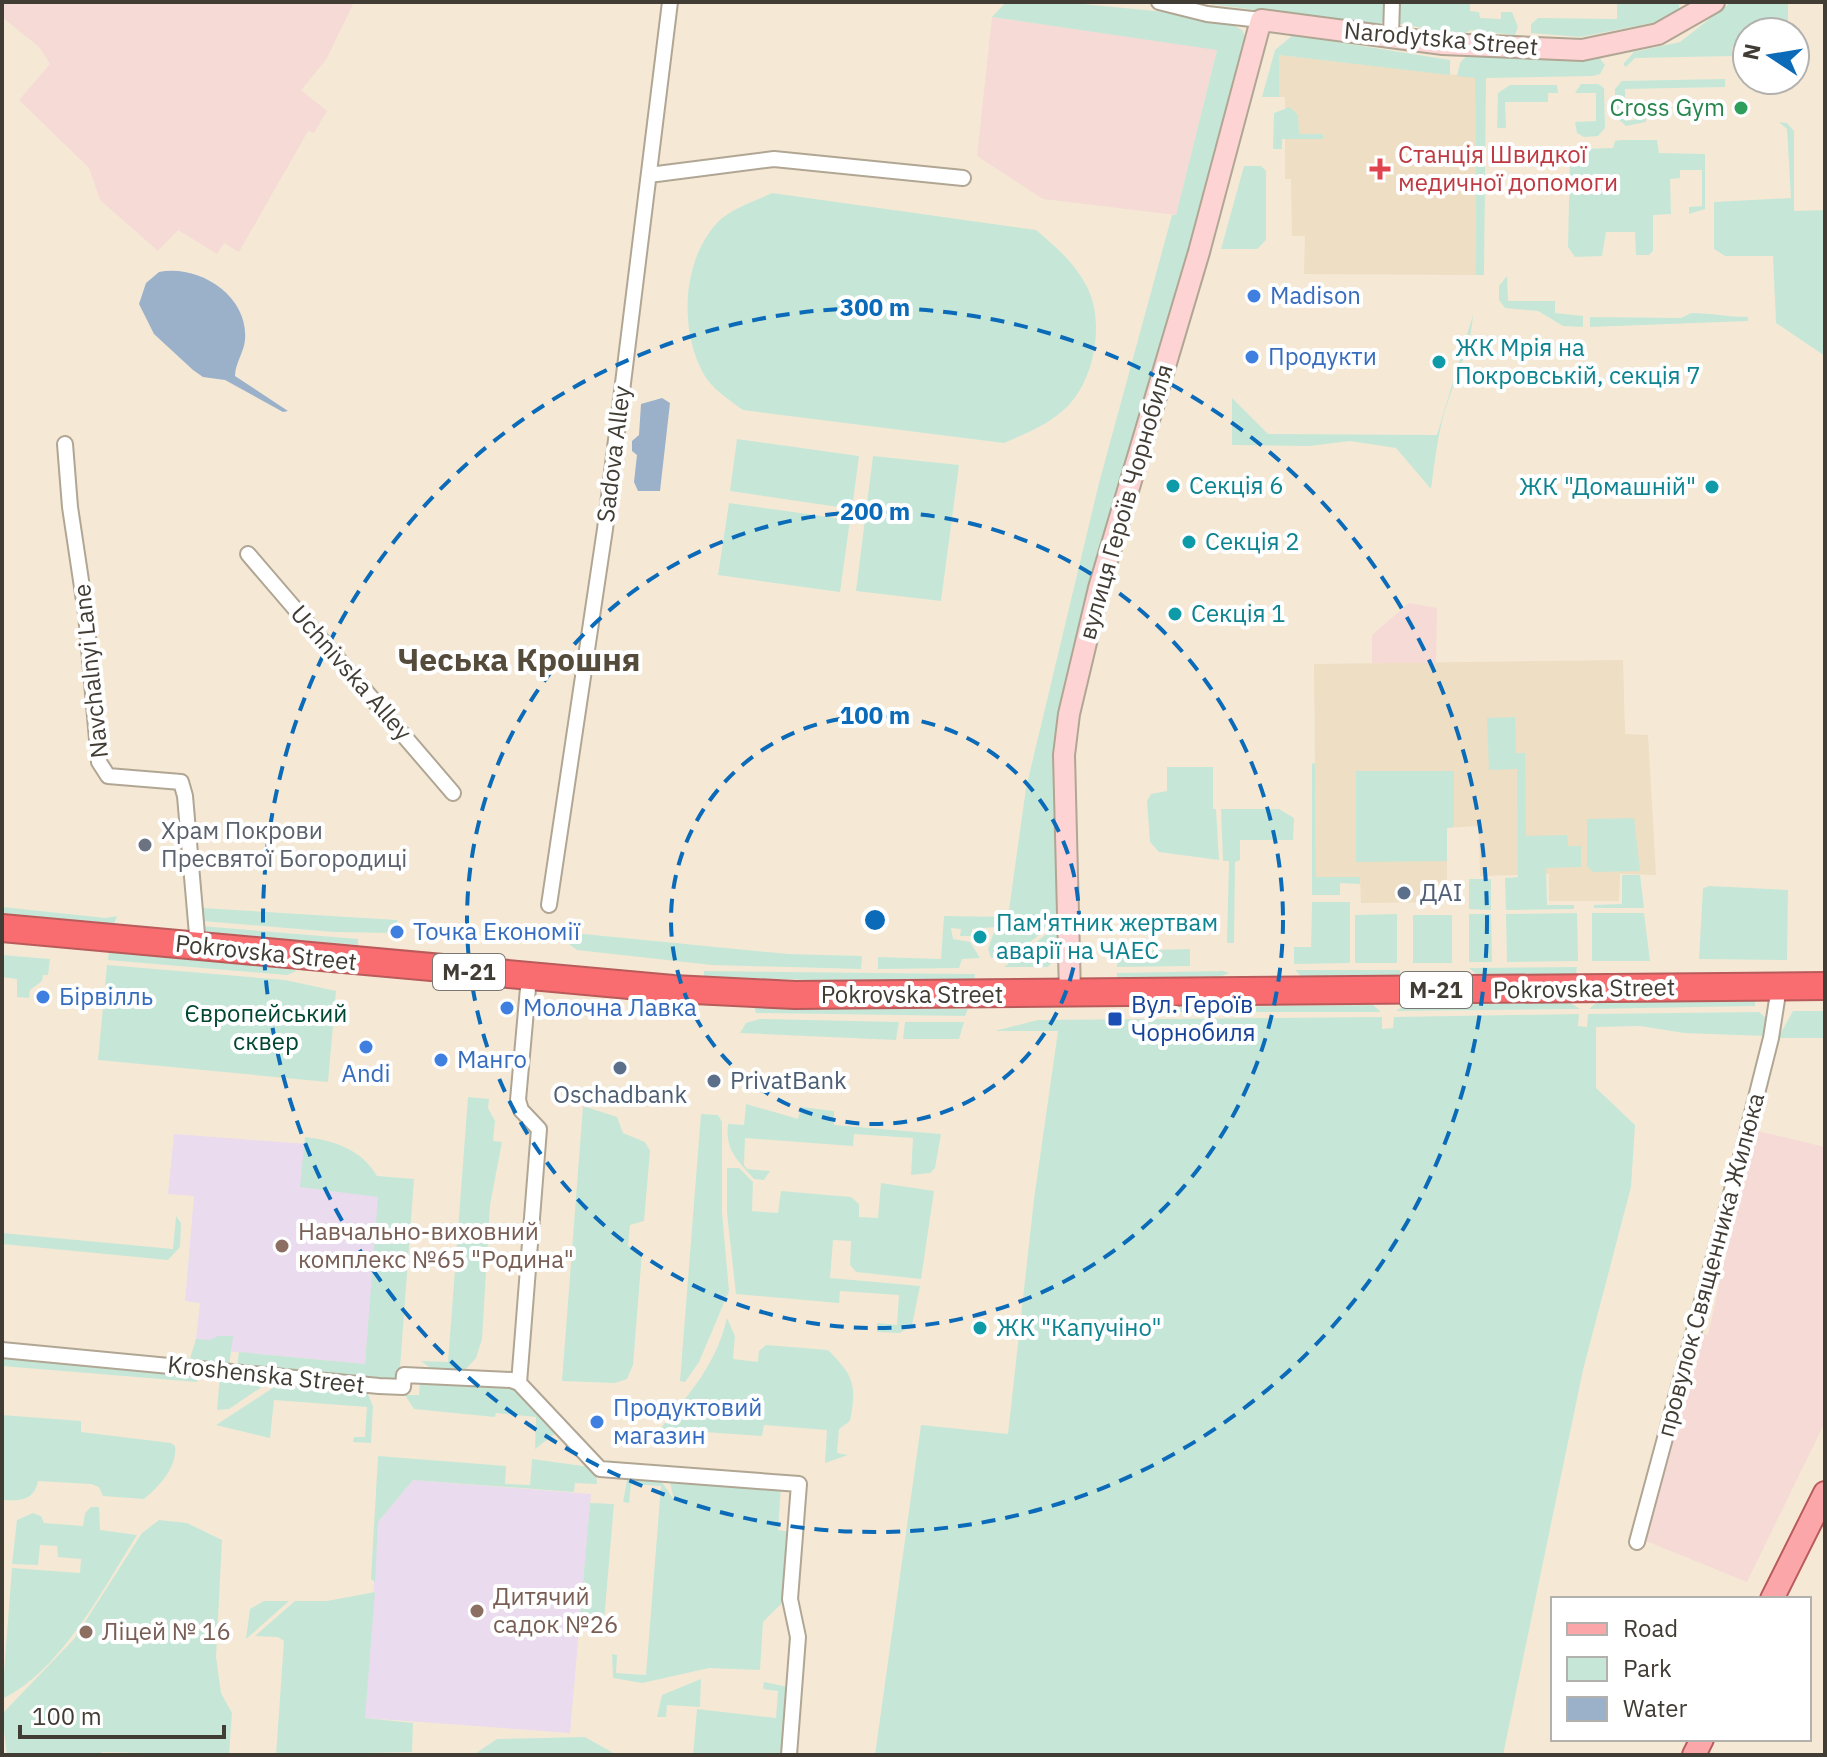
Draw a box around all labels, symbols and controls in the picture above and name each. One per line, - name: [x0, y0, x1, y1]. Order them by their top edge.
- street label: Narodytska Street: [1343, 14, 1539, 62]
- north arrow: [1731, 16, 1811, 96]
- text: N: [1735, 41, 1767, 63]
- place label: Cross Gym: [1609, 91, 1725, 123]
- marker: Cross Gym: [1732, 99, 1750, 117]
- place label: Станція Швидкої медичної допомоги: [1398, 138, 1618, 198]
- marker: Станція Швидкої медичної допомоги: [1369, 158, 1391, 180]
- place label: Madison: [1270, 279, 1361, 311]
- marker: Madison: [1245, 287, 1263, 305]
- text: 300 m: [840, 291, 910, 323]
- place label: ЖК Мрія на Покровській, секція 7: [1455, 331, 1701, 391]
- place label: Продукти: [1268, 340, 1377, 372]
- marker: Продукти: [1243, 348, 1261, 366]
- marker: ЖК Мрія на Покровській, секція 7: [1430, 353, 1448, 371]
- street label: вулиця Героїв Чорнобиля: [1070, 360, 1180, 643]
- street label: Sadova Alley: [589, 384, 637, 524]
- place label: Секція 6: [1189, 469, 1284, 501]
- place label: ЖК "Домашній": [1519, 470, 1696, 502]
- marker: Секція 6: [1164, 477, 1182, 495]
- marker: ЖК "Домашній": [1703, 478, 1721, 496]
- text: 200 m: [840, 495, 910, 527]
- place label: Секція 2: [1205, 525, 1300, 557]
- marker: Секція 2: [1180, 533, 1198, 551]
- street label: Navchalnyi Lane: [65, 582, 115, 760]
- place label: Секція 1: [1191, 597, 1286, 629]
- street label: Uchnivska Alley: [284, 598, 419, 747]
- marker: Секція 1: [1166, 605, 1184, 623]
- district label: Чеська Крошня: [398, 638, 640, 680]
- text: 100 m: [840, 699, 910, 731]
- place label: Храм Покрови Пресвятої Богородиці: [161, 814, 407, 874]
- marker: Храм Покрови Пресвятої Богородиці: [136, 836, 154, 854]
- place label: ДАІ: [1420, 876, 1462, 908]
- marker: ДАІ: [1395, 884, 1413, 902]
- centre of rings: [861, 906, 889, 934]
- place label: Пам'ятник жертвам аварії на ЧАЕС: [996, 906, 1218, 966]
- place label: Точка Економії: [413, 915, 581, 947]
- marker: Точка Економії: [388, 923, 406, 941]
- street label: Pokrovska Street: [174, 927, 358, 977]
- marker: Пам'ятник жертвам аварії на ЧАЕС: [971, 928, 989, 946]
- road number: М-21: [433, 954, 505, 990]
- street label: Pokrovska Street: [1492, 970, 1675, 1006]
- road number: М-21: [1400, 972, 1472, 1008]
- street label: Pokrovska Street: [821, 978, 1003, 1010]
- place label: Бірвілль: [59, 980, 153, 1012]
- marker: Бірвілль: [34, 988, 52, 1006]
- place label: Вул. Героїв Чорнобиля: [1131, 988, 1256, 1048]
- place label: Молочна Лавка: [523, 991, 697, 1023]
- park label: Європейський сквер: [185, 997, 347, 1057]
- marker: Молочна Лавка: [498, 999, 516, 1017]
- marker: Вул. Героїв Чорнобиля: [1106, 1010, 1124, 1028]
- marker: Andi: [357, 1038, 375, 1056]
- place label: Манго: [457, 1043, 527, 1075]
- marker: Манго: [432, 1051, 450, 1069]
- place label: Andi: [342, 1057, 390, 1089]
- marker: Oschadbank: [611, 1059, 629, 1077]
- place label: PrivatBank: [730, 1064, 847, 1096]
- marker: PrivatBank: [705, 1072, 723, 1090]
- place label: Oschadbank: [553, 1078, 687, 1110]
- street label: провулок Священника Жилюка: [1649, 1089, 1771, 1440]
- place label: Навчально-виховний комплекс №65 "Родина": [298, 1215, 574, 1275]
- marker: Навчально-виховний комплекс №65 "Родина": [273, 1237, 291, 1255]
- place label: ЖК "Капучіно": [996, 1311, 1161, 1343]
- marker: ЖК "Капучіно": [971, 1319, 989, 1337]
- street label: Kroshenska Street: [166, 1348, 366, 1400]
- place label: Продуктовий магазин: [613, 1391, 762, 1451]
- marker: Продуктовий магазин: [588, 1413, 606, 1431]
- place label: Дитячий садок №26: [493, 1580, 619, 1640]
- legend: [1551, 1597, 1811, 1741]
- marker: Дитячий садок №26: [468, 1602, 486, 1620]
- text: Road: [1623, 1612, 1678, 1644]
- place label: Ліцей № 16: [102, 1615, 231, 1647]
- marker: Ліцей № 16: [77, 1623, 95, 1641]
- text: Park: [1623, 1652, 1672, 1684]
- scale bar: [20, 1689, 224, 1739]
- text: Water: [1623, 1692, 1687, 1724]
- text: 100 m: [32, 1700, 102, 1732]

